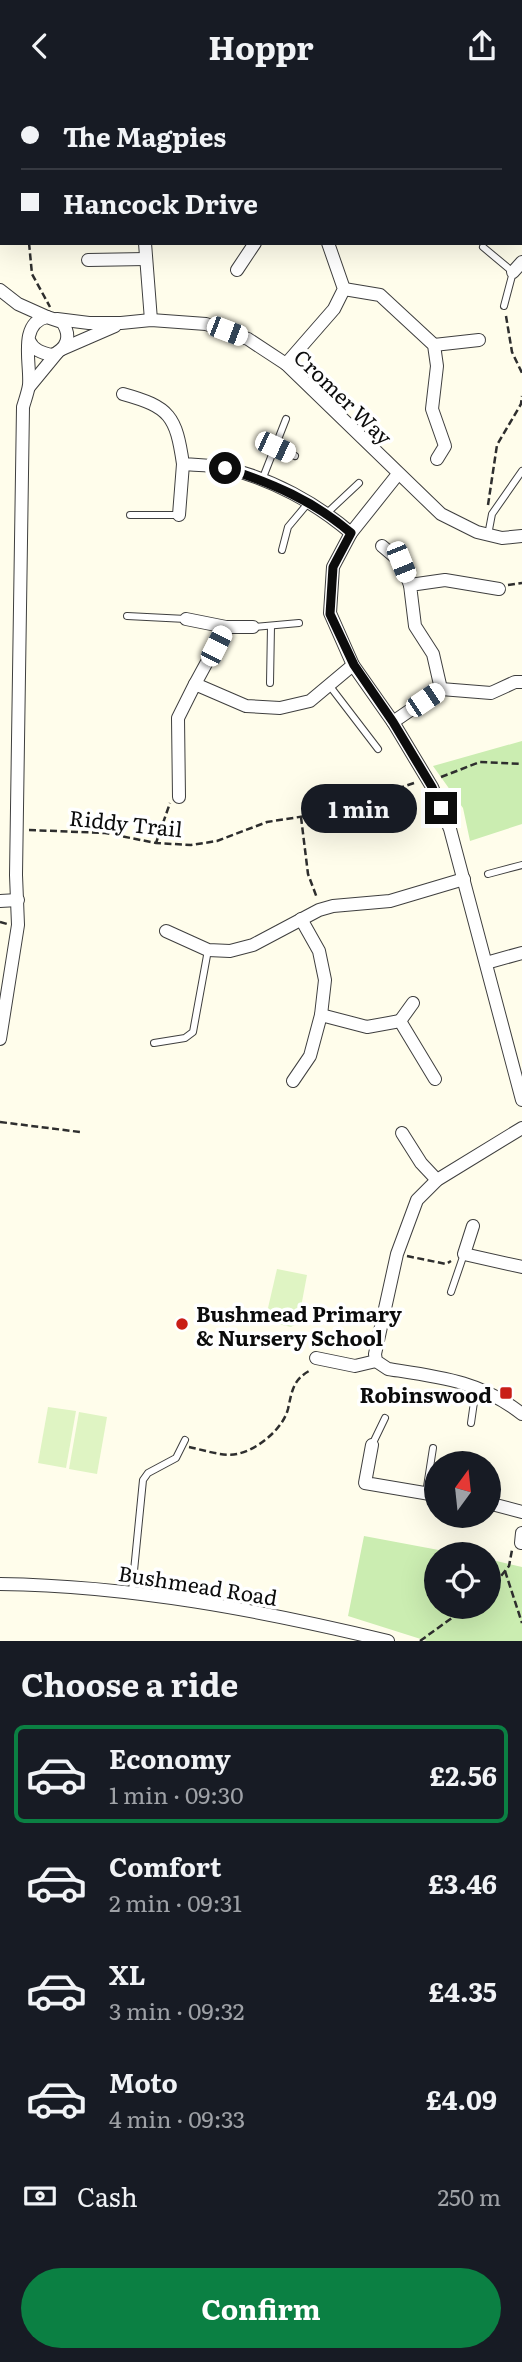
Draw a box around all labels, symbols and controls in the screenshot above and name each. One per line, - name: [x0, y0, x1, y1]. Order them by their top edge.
- text: Hoppr: [208, 22, 314, 70]
- icon: back: [21, 27, 59, 65]
- icon: share: [463, 27, 501, 65]
- text: The Magpies: [63, 116, 226, 155]
- text: Hancock Drive: [63, 183, 258, 222]
- car: [204, 314, 251, 348]
- street label: Cromer Way: [288, 341, 401, 452]
- car: [252, 429, 299, 465]
- route start: [209, 452, 241, 484]
- car: [384, 539, 419, 585]
- car: [198, 623, 235, 669]
- car: [402, 680, 449, 720]
- callout: 1 min: [301, 783, 416, 833]
- text: 1 min: [328, 791, 390, 825]
- route end: [425, 792, 457, 824]
- street label: Riddy Trail: [68, 801, 184, 843]
- place label: Bushmead Primary & Nursery School: [196, 1297, 402, 1352]
- marker: Bushmead Primary & Nursery School: [174, 1316, 190, 1332]
- place label: Robinswood: [359, 1378, 492, 1409]
- marker: Robinswood: [498, 1385, 514, 1401]
- north arrow: [424, 1451, 500, 1528]
- map controls: [424, 1451, 501, 1619]
- button: locate: [424, 1542, 501, 1619]
- street label: Bushmead Road: [116, 1556, 280, 1612]
- text: Choose a ride: [21, 1659, 238, 1707]
- text: Economy: [109, 1738, 231, 1777]
- icon: car: [25, 1743, 88, 1806]
- text: £2.56: [429, 1755, 497, 1794]
- text: 1 min · 09:30: [109, 1777, 244, 1811]
- text: Comfort: [109, 1846, 221, 1885]
- icon: car: [25, 1851, 88, 1914]
- text: £3.46: [428, 1863, 497, 1902]
- text: 2 min · 09:31: [109, 1885, 242, 1919]
- text: XL: [109, 1954, 146, 1993]
- icon: car: [25, 1959, 88, 2022]
- text: £4.35: [429, 1971, 497, 2010]
- text: 3 min · 09:32: [109, 1993, 244, 2027]
- text: Moto: [109, 2062, 178, 2101]
- icon: car: [25, 2067, 88, 2130]
- text: £4.09: [426, 2079, 497, 2118]
- text: 4 min · 09:33: [109, 2101, 245, 2135]
- text: Cash: [77, 2176, 138, 2215]
- icon: cash: [21, 2177, 59, 2215]
- text: 250 m: [437, 2179, 501, 2213]
- button: Confirm: [21, 2268, 501, 2348]

